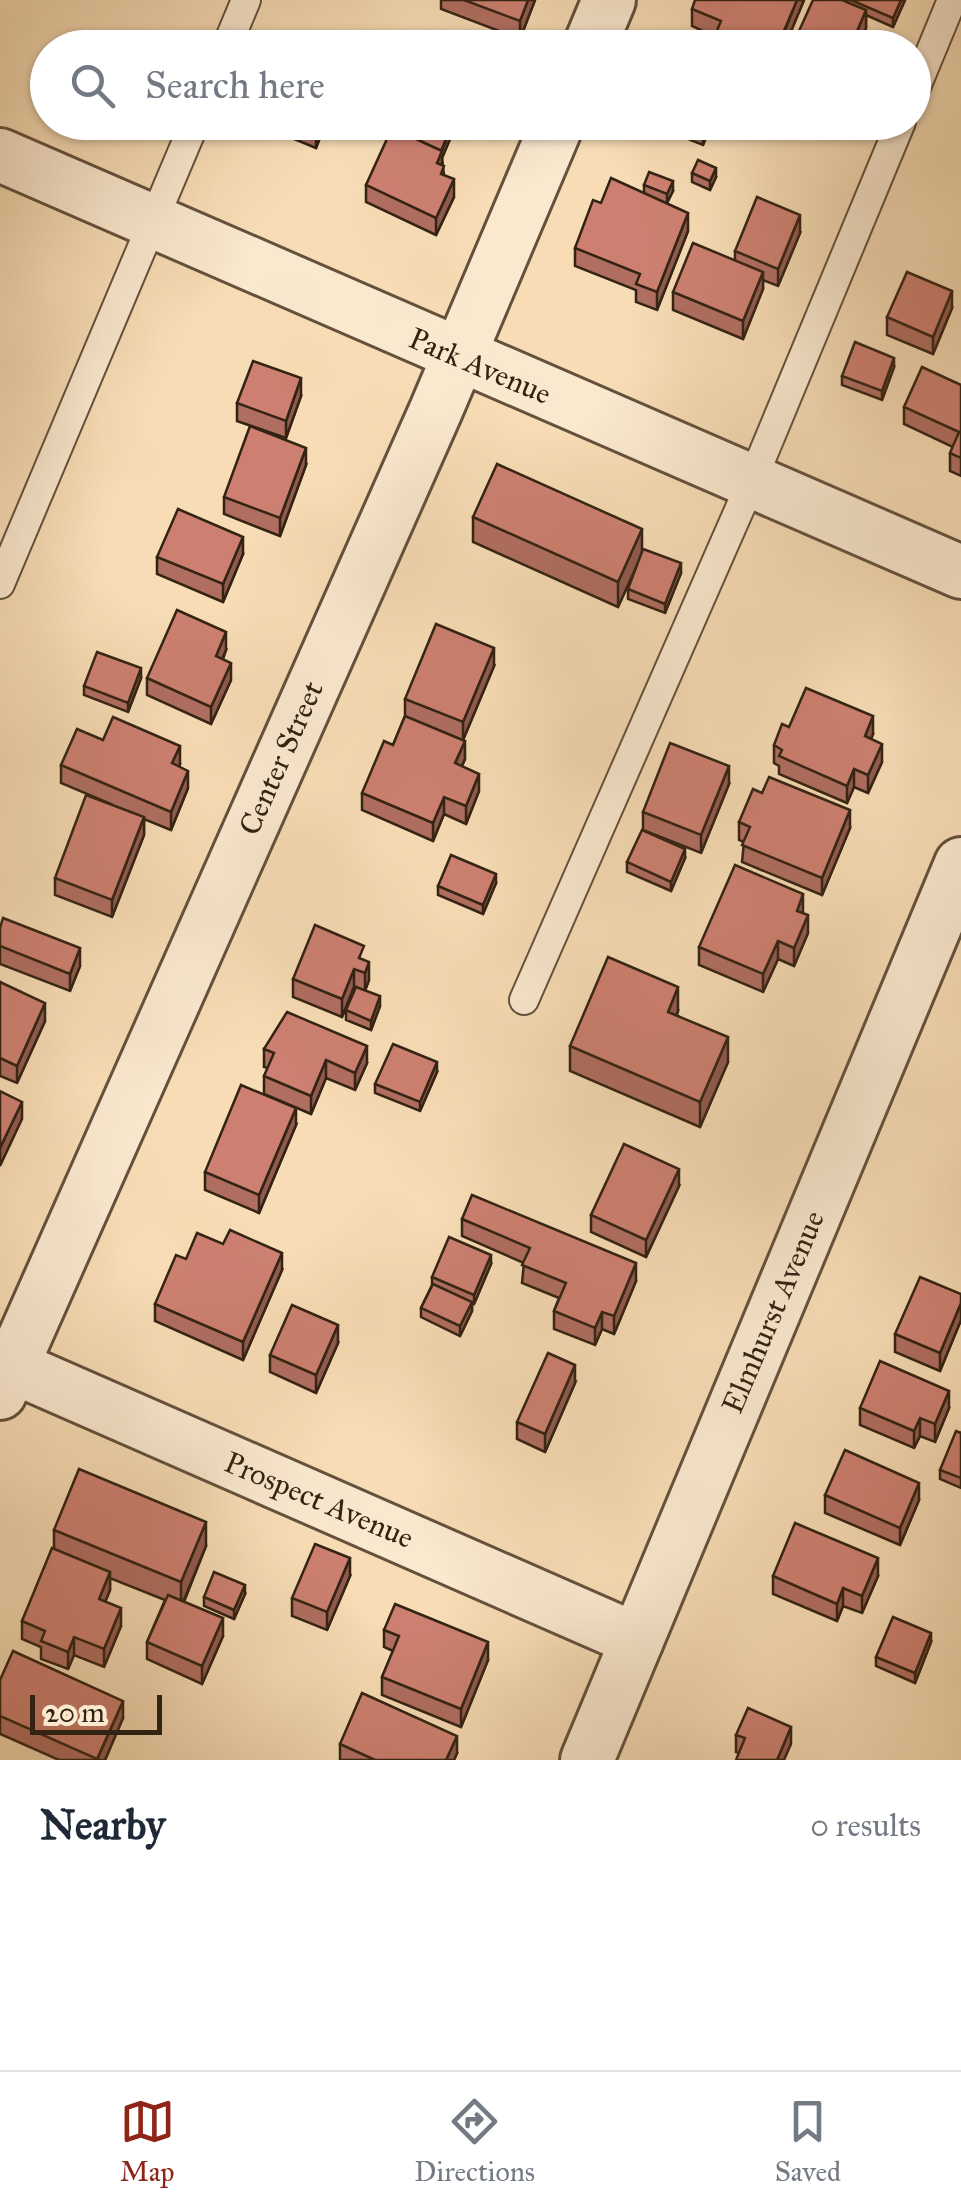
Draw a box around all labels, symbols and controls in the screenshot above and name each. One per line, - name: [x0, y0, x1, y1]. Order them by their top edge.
- search box: [30, 30, 931, 140]
- icon: search: [65, 58, 120, 113]
- text: Search here: [145, 62, 325, 108]
- street label: Park Avenue: [404, 320, 556, 412]
- street label: Center Street: [231, 675, 331, 840]
- street label: Elmhurst Avenue: [714, 1205, 832, 1419]
- street label: Prospect Avenue: [219, 1444, 419, 1556]
- scale bar: [30, 1690, 162, 1734]
- text: 20 m: [45, 1695, 105, 1730]
- text: Nearby: [40, 1799, 165, 1851]
- text: 0 results: [810, 1806, 921, 1845]
- tab: Map: [120, 2094, 175, 2189]
- tab: Directions: [414, 2094, 535, 2189]
- tab: Saved: [775, 2094, 841, 2189]

